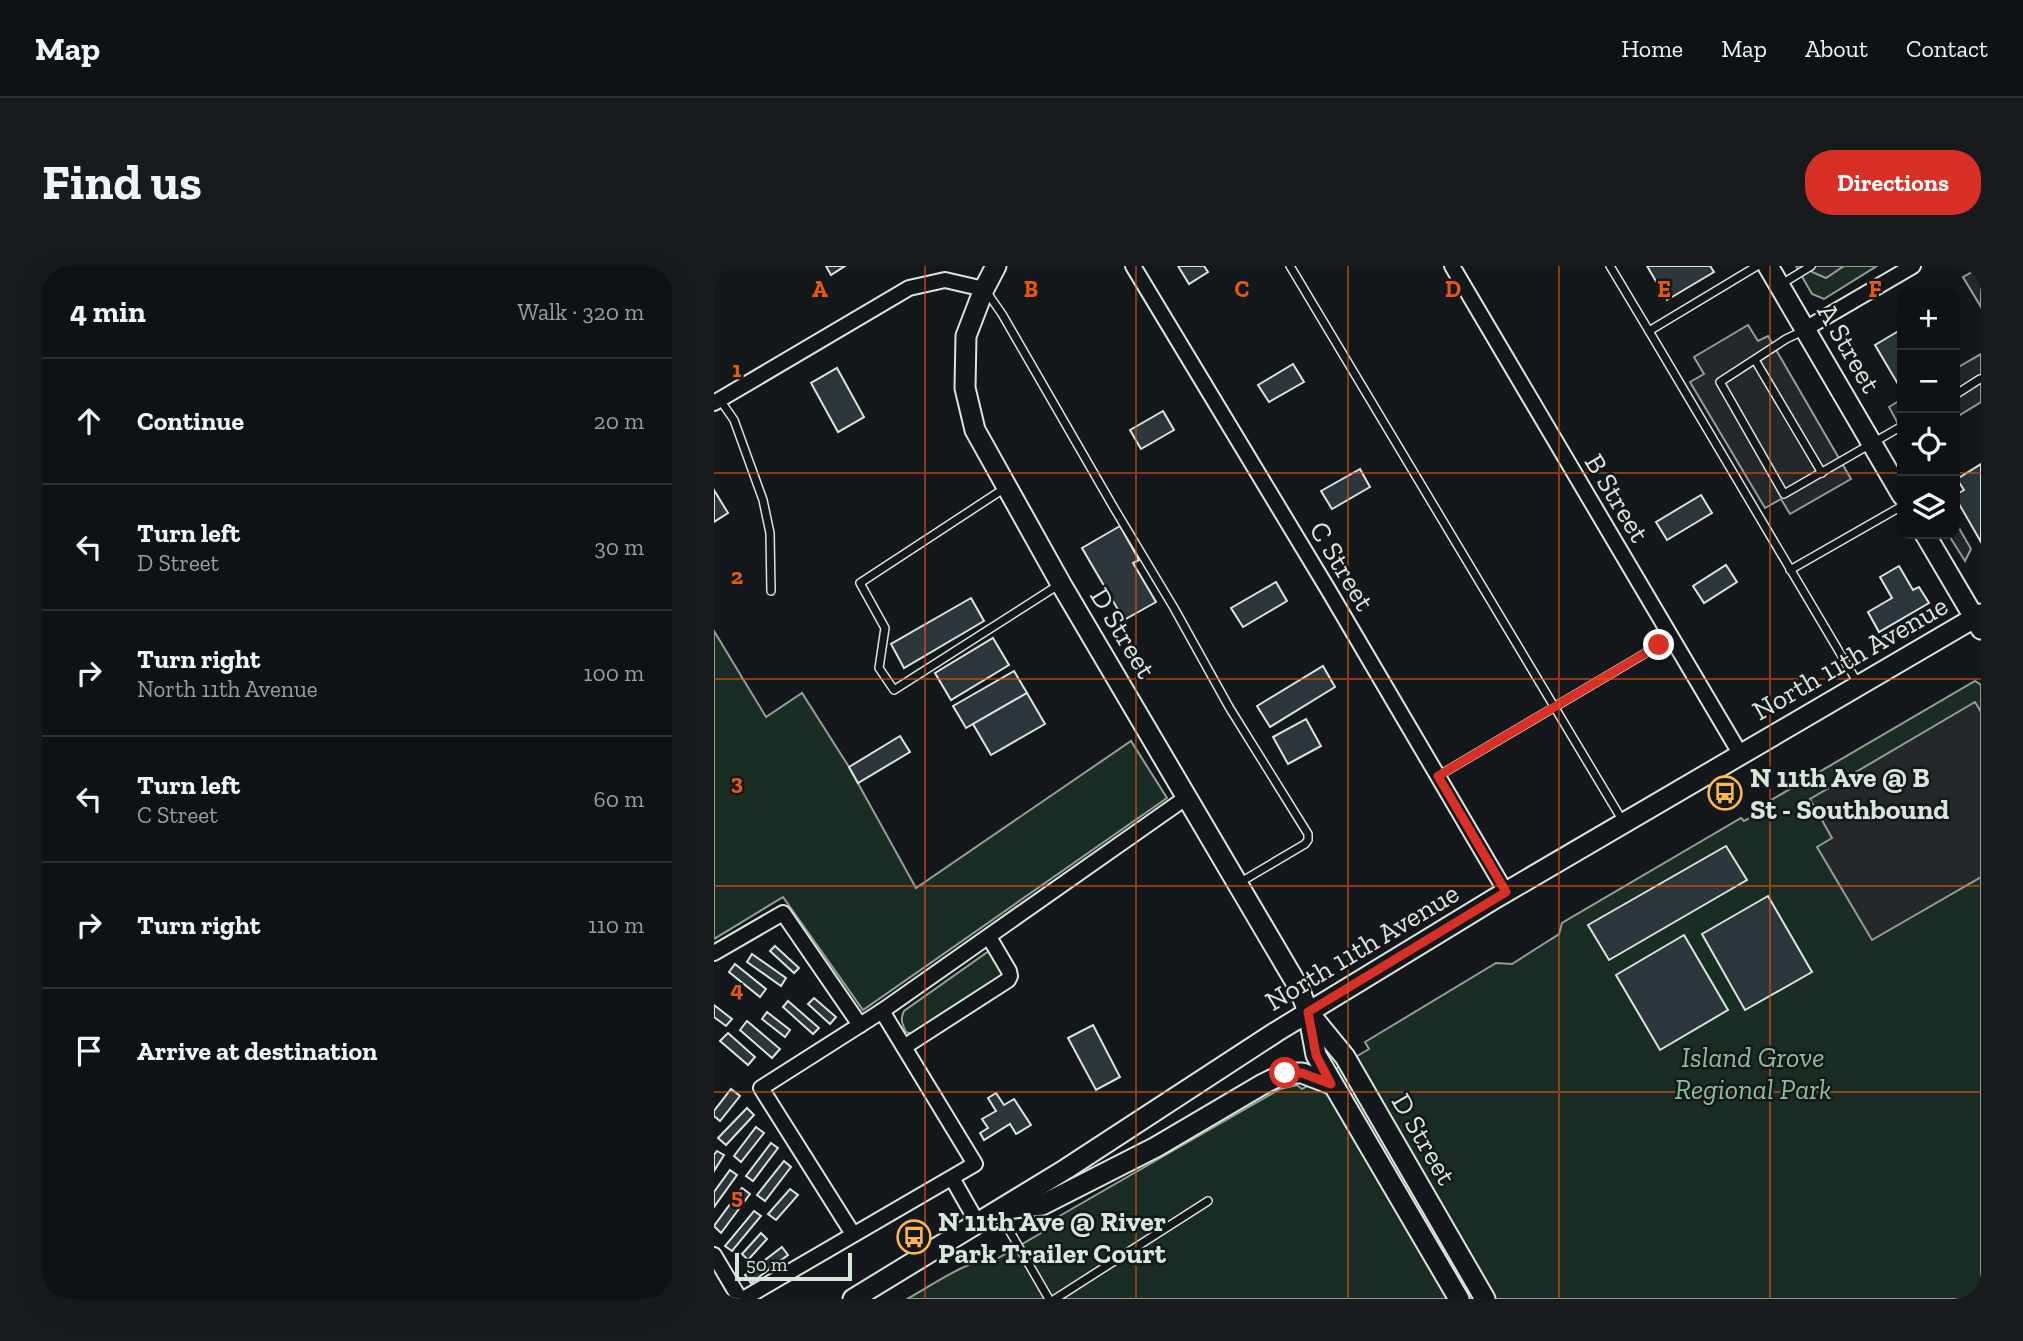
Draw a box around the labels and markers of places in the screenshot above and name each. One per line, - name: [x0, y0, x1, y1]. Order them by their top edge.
- place label: N 11th Ave @ B St - Southbound: [1750, 761, 1949, 826]
- bus stop icon: N 11th Ave @ B St - Southbound: [1706, 774, 1744, 812]
- place label: N 11th Ave @ River Park Trailer Court: [938, 1205, 1167, 1270]
- bus stop icon: N 11th Ave @ River Park Trailer Court: [895, 1218, 933, 1256]

